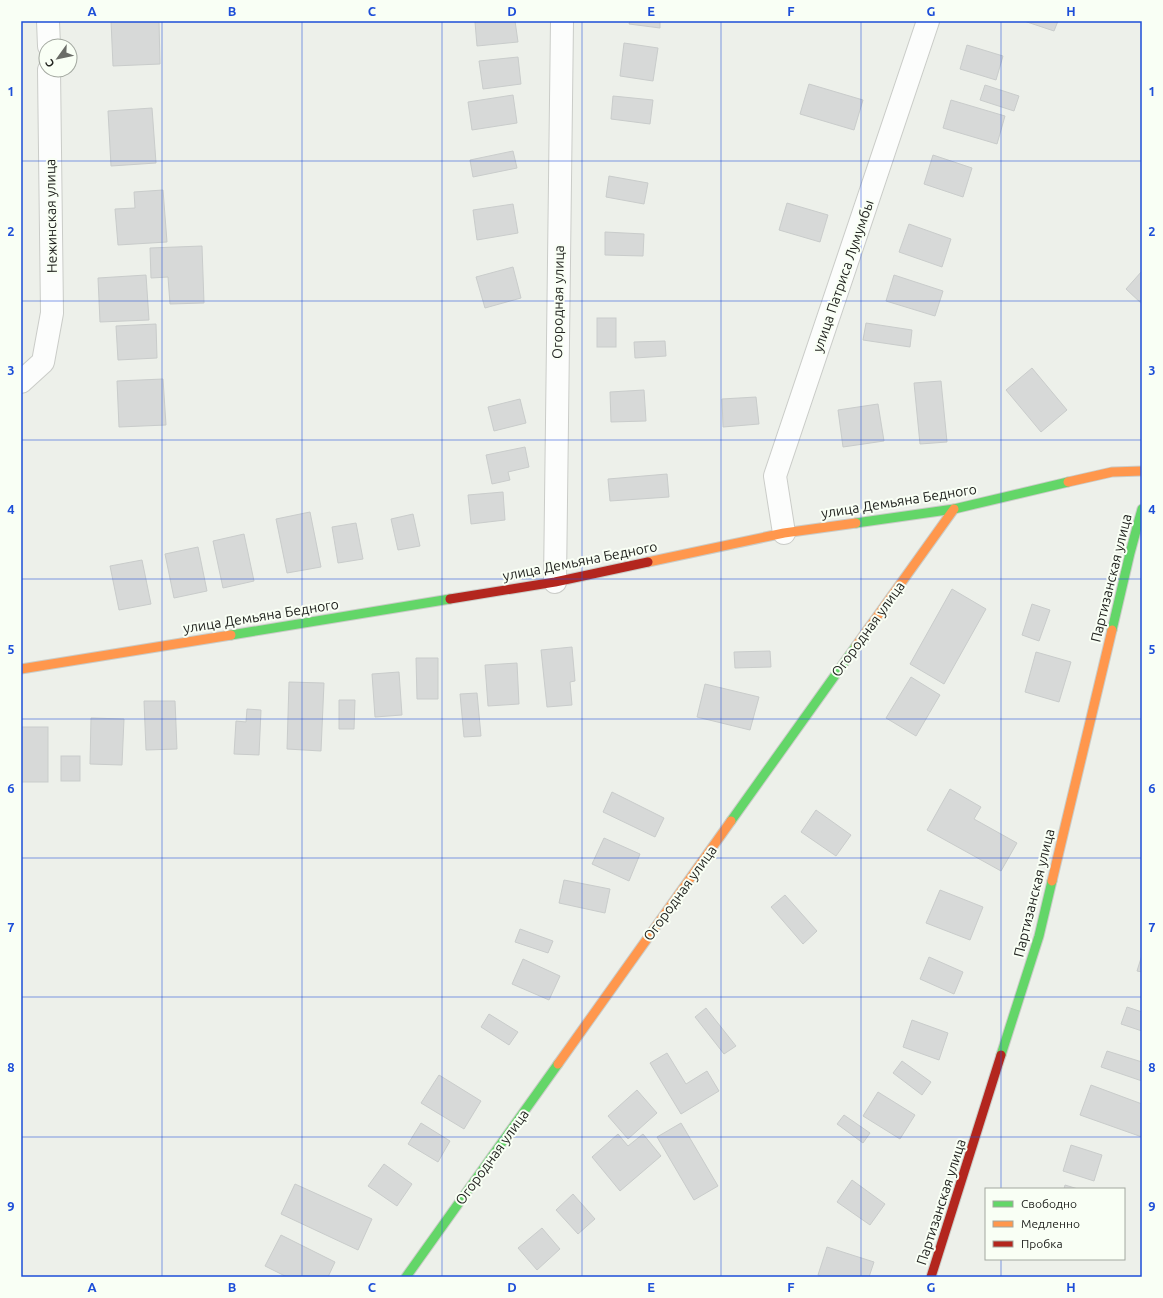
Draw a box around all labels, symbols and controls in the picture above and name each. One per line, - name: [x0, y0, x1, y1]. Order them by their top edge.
- text: A: [87, 4, 97, 18]
- text: B: [228, 4, 237, 18]
- text: C: [368, 4, 377, 18]
- text: D: [507, 4, 517, 18]
- text: E: [647, 4, 655, 18]
- text: F: [787, 4, 795, 18]
- text: G: [927, 4, 936, 18]
- text: H: [1066, 4, 1076, 18]
- north arrow: [38, 38, 78, 78]
- text: С: [43, 57, 57, 70]
- text: 1: [7, 84, 15, 98]
- text: 1: [1148, 84, 1156, 98]
- street label: Нежинская улица: [42, 159, 60, 273]
- street label: улица Патриса Лумумбы: [809, 198, 877, 354]
- text: 2: [7, 224, 15, 238]
- text: 2: [1148, 224, 1156, 238]
- street label: Огородная улица: [549, 245, 567, 359]
- text: 3: [7, 363, 15, 377]
- text: 3: [1148, 363, 1156, 377]
- street label: улица Демьяна Бедного: [820, 481, 978, 521]
- text: 4: [7, 502, 15, 516]
- text: 4: [1148, 502, 1156, 516]
- street label: Партизанская улица: [1087, 512, 1135, 644]
- street label: улица Демьяна Бедного: [501, 538, 659, 584]
- street label: Огородная улица: [828, 578, 908, 680]
- street label: улица Демьяна Бедного: [182, 596, 340, 636]
- text: 5: [7, 642, 15, 656]
- text: 5: [1148, 642, 1156, 656]
- text: 6: [7, 781, 15, 795]
- text: 6: [1148, 781, 1156, 795]
- street label: Партизанская улица: [1010, 827, 1058, 959]
- street label: Огородная улица: [640, 842, 720, 944]
- text: 7: [7, 920, 15, 934]
- text: 7: [1148, 920, 1156, 934]
- text: 8: [7, 1060, 15, 1074]
- text: 8: [1148, 1060, 1156, 1074]
- street label: Огородная улица: [452, 1106, 532, 1208]
- street label: Партизанская улица: [913, 1137, 969, 1267]
- legend: [985, 1188, 1125, 1260]
- text: Свободно: [1021, 1197, 1077, 1210]
- text: 9: [7, 1199, 15, 1213]
- text: 9: [1148, 1199, 1156, 1213]
- text: Медленно: [1021, 1217, 1080, 1230]
- text: Пробка: [1021, 1237, 1063, 1250]
- text: A: [87, 1280, 97, 1294]
- text: B: [228, 1280, 237, 1294]
- text: C: [368, 1280, 377, 1294]
- text: D: [507, 1280, 517, 1294]
- text: E: [647, 1280, 655, 1294]
- text: F: [787, 1280, 795, 1294]
- text: G: [927, 1280, 936, 1294]
- text: H: [1066, 1280, 1076, 1294]

